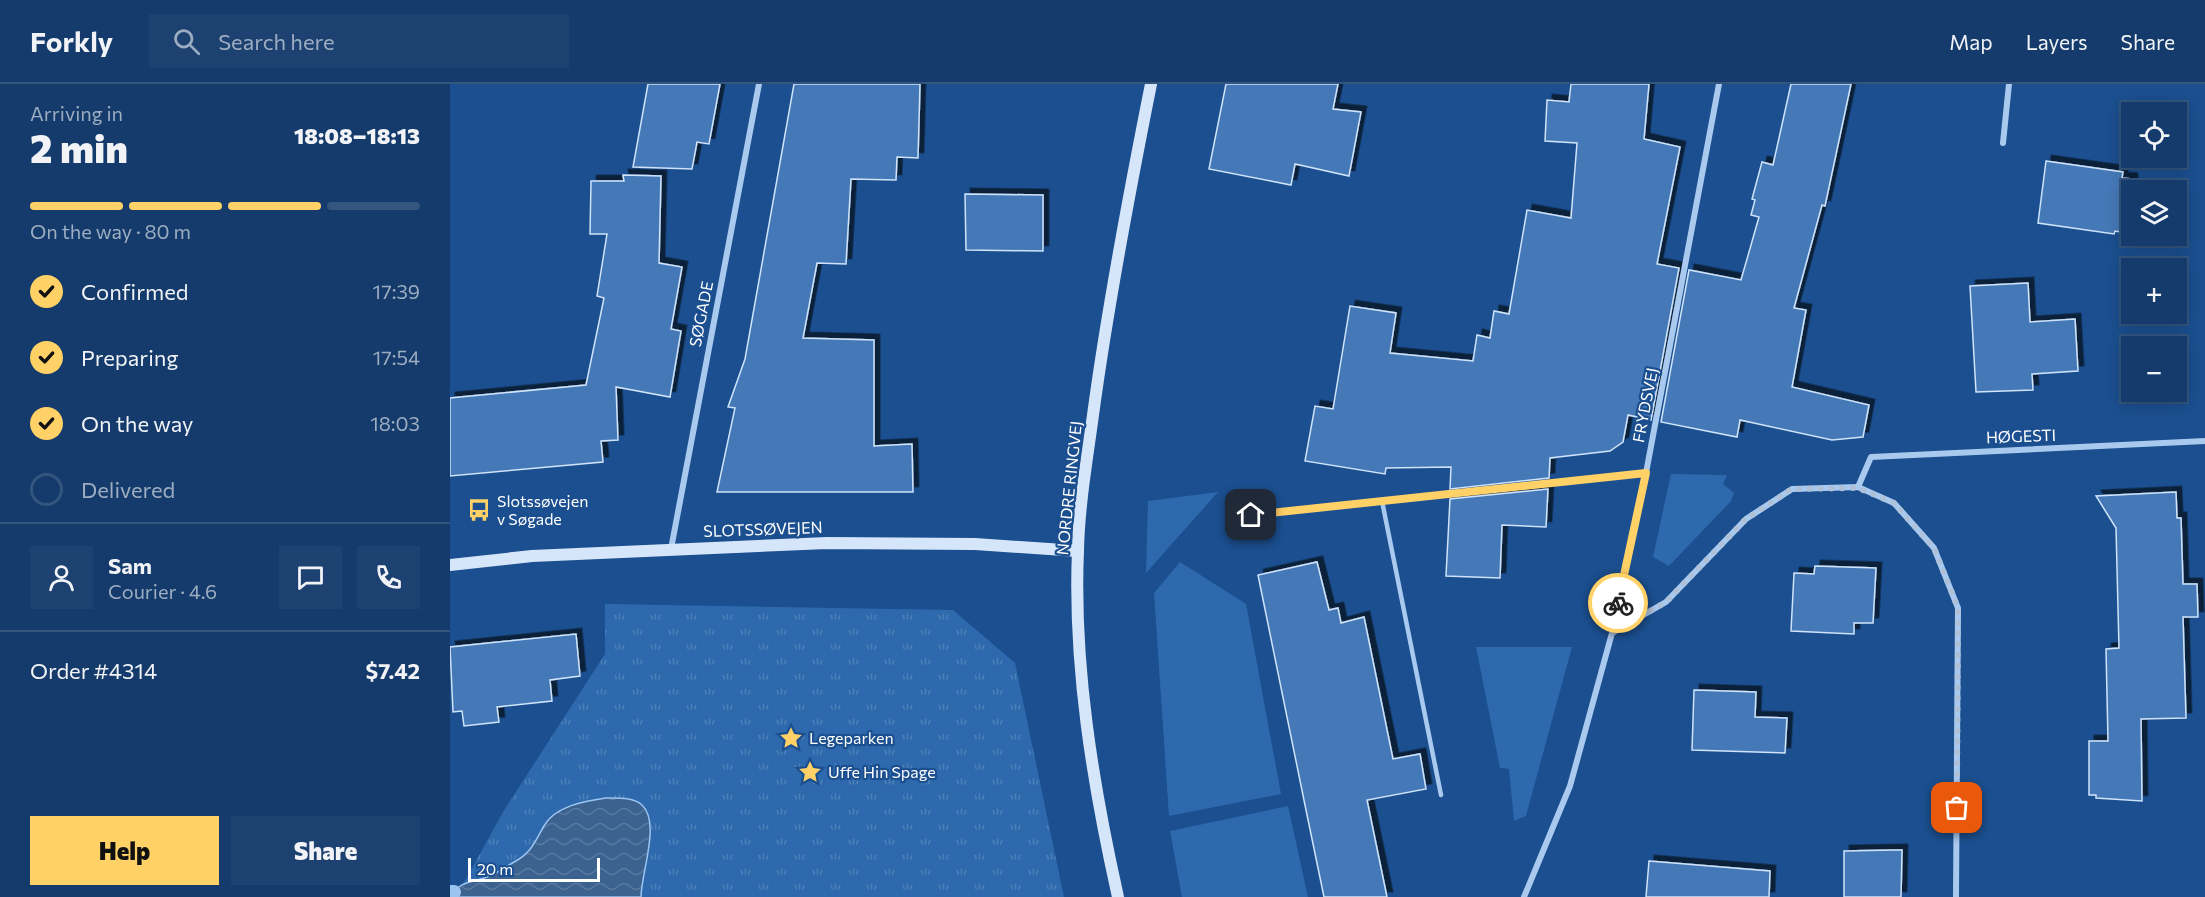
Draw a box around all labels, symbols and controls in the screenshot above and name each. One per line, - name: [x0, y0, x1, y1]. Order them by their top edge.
- search box: [149, 14, 569, 68]
- text: Forkly: [30, 24, 113, 58]
- icon: search: [170, 25, 203, 58]
- text: Search here: [218, 28, 335, 55]
- text: Map: [1949, 29, 1993, 54]
- text: Layers: [2026, 29, 2088, 54]
- text: Share: [2121, 29, 2175, 54]
- text: Arriving in: [30, 101, 123, 125]
- map controls: [2121, 102, 2187, 402]
- button: locate: [2121, 102, 2187, 168]
- text: 18:08–18:13: [294, 122, 420, 149]
- text: 2 min: [30, 123, 128, 171]
- button: layers: [2121, 180, 2187, 246]
- text: On the way · 80 m: [30, 219, 191, 243]
- button: +: [2121, 258, 2187, 324]
- icon: check: [30, 275, 63, 308]
- text: Confirmed: [81, 278, 188, 305]
- text: 17:39: [373, 279, 420, 303]
- street label: SØGADE: [685, 279, 716, 348]
- button: −: [2121, 336, 2187, 402]
- icon: check: [30, 341, 63, 374]
- text: Preparing: [81, 344, 178, 371]
- text: 17:54: [373, 345, 420, 369]
- street label: FRYDSVEJ: [1628, 366, 1661, 444]
- icon: check: [30, 407, 63, 440]
- text: On the way: [81, 410, 193, 437]
- text: 18:03: [370, 411, 420, 435]
- street label: NORDRE RINGVEJ: [1052, 420, 1085, 556]
- street label: HØGESTI: [1986, 425, 2056, 446]
- text: Delivered: [81, 476, 175, 503]
- pin: [1225, 489, 1276, 540]
- place label: Slotssøvejen v Søgade: [497, 491, 588, 528]
- bus stop icon: Slotssøvejen v Søgade: [466, 497, 492, 523]
- icon: home: [1234, 498, 1267, 531]
- street label: SLOTSSØVEJEN: [703, 517, 823, 540]
- button: person: [30, 546, 93, 609]
- button: chat: [279, 546, 342, 609]
- button: phone: [357, 546, 420, 609]
- text: Sam: [108, 552, 152, 579]
- courier: [1588, 573, 1648, 633]
- text: Courier · 4.6: [108, 579, 217, 603]
- icon: bike: [1602, 587, 1635, 620]
- text: Order #4314: [30, 657, 157, 684]
- text: $7.42: [366, 657, 420, 684]
- place icon: Legeparken: [778, 725, 804, 751]
- place label: Legeparken: [809, 728, 894, 747]
- place icon: Uffe Hin Spage: [797, 759, 823, 785]
- place label: Uffe Hin Spage: [828, 762, 936, 781]
- pin: [1931, 782, 1982, 833]
- icon: bag: [1940, 791, 1973, 824]
- button: Help: [30, 816, 219, 885]
- button: Share: [231, 816, 420, 885]
- scale bar: [468, 855, 600, 882]
- text: 20 m: [477, 859, 513, 878]

